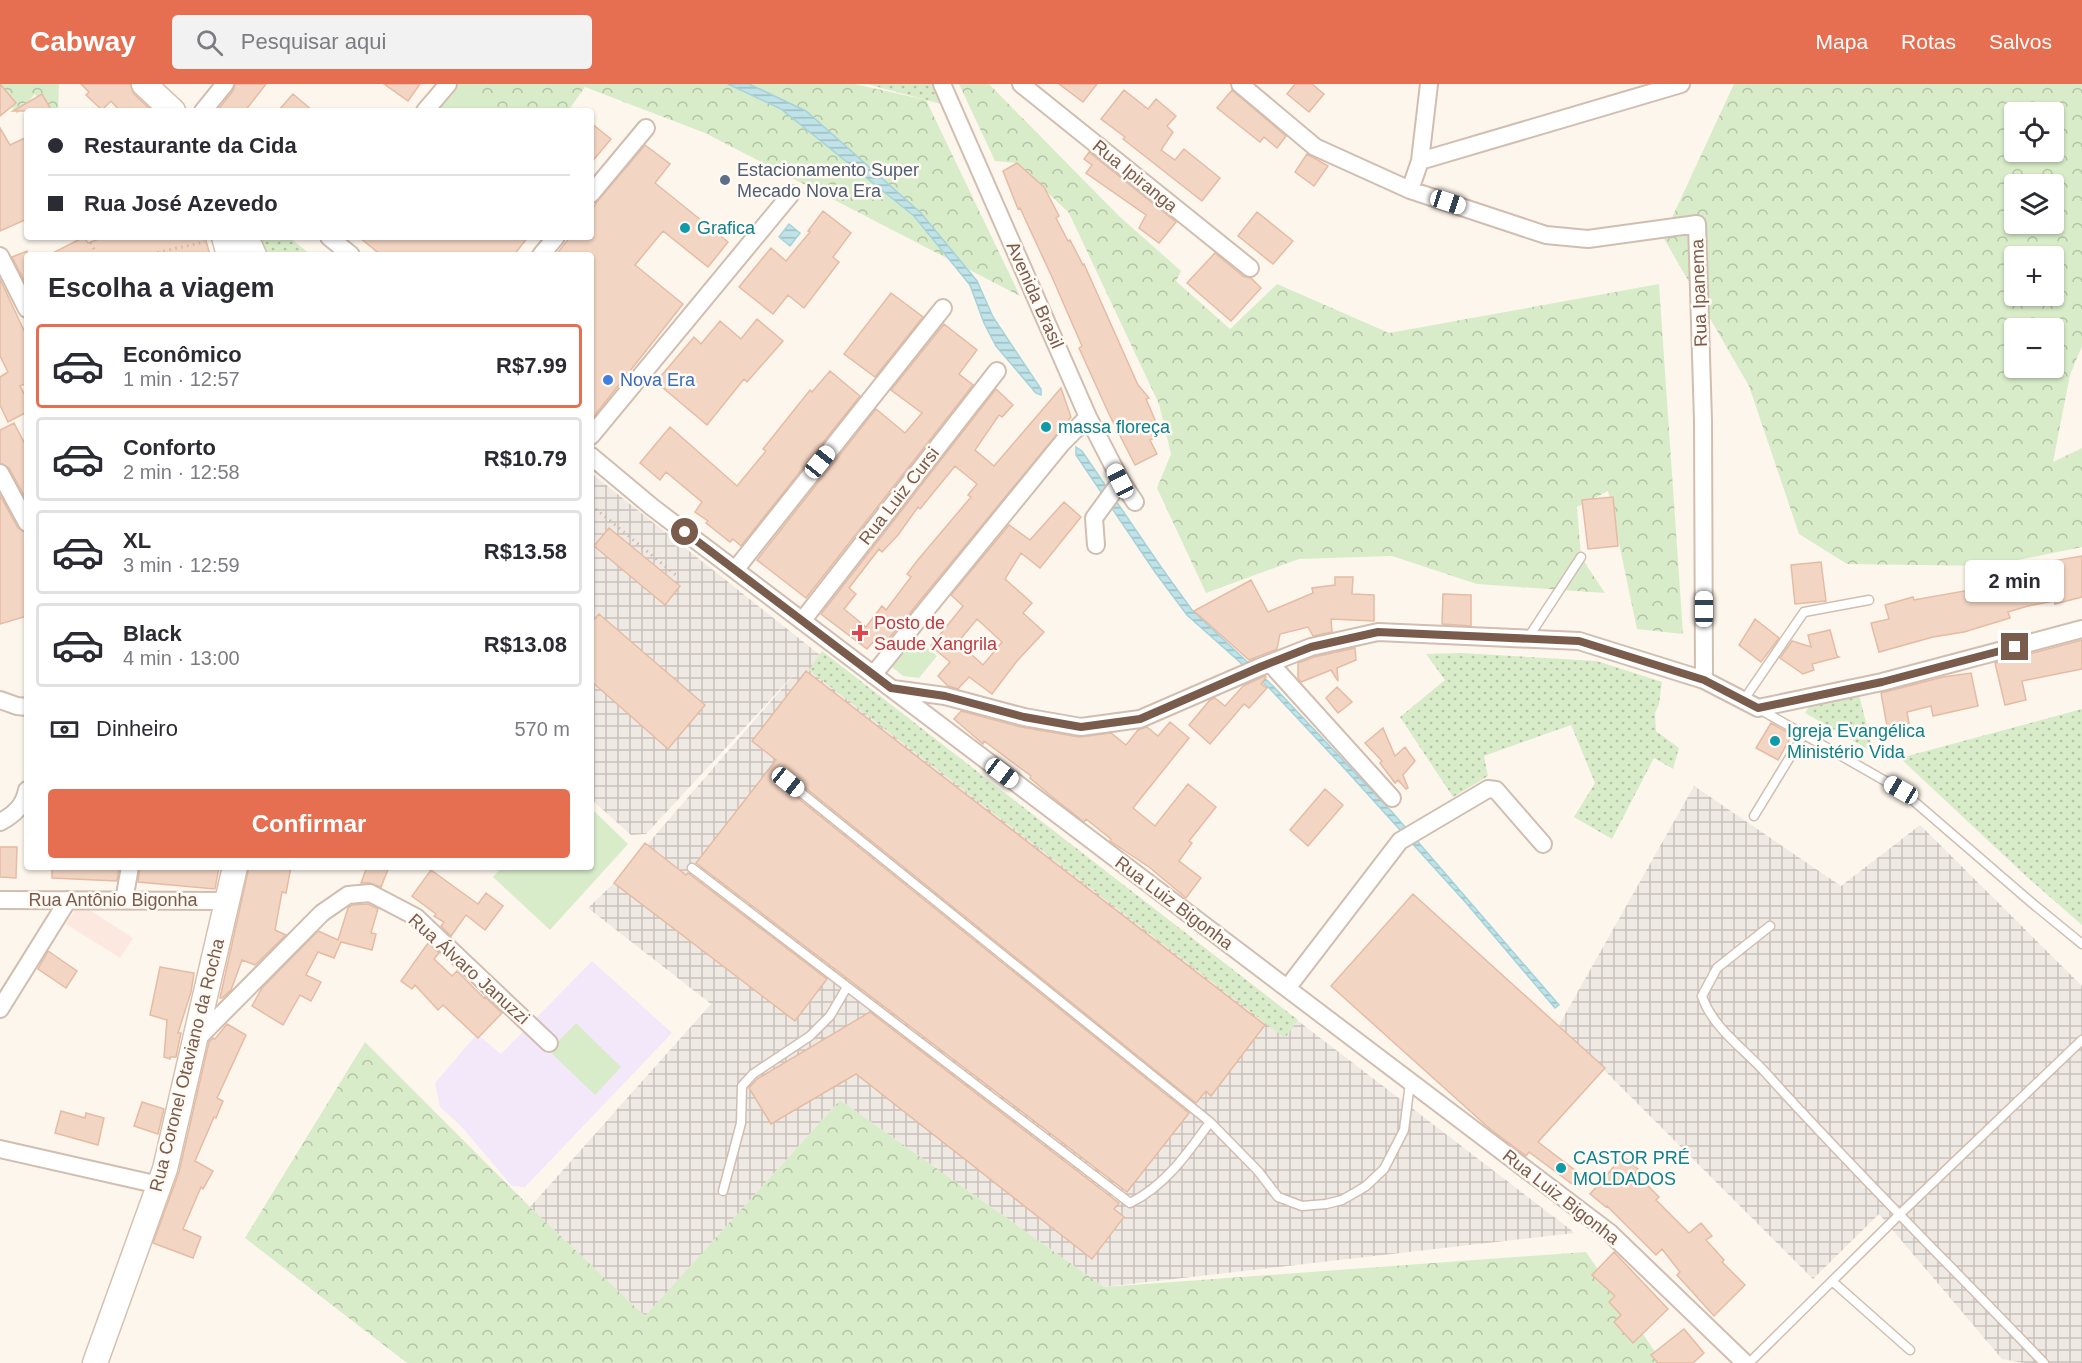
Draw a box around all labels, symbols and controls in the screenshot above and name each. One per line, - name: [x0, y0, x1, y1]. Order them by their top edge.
- search box: [172, 15, 592, 69]
- text: Cabway: [30, 26, 136, 57]
- icon: search: [193, 26, 226, 59]
- text: Pesquisar aqui: [241, 29, 386, 54]
- text: Mapa: [1816, 30, 1868, 53]
- text: Rotas: [1901, 30, 1956, 53]
- text: Salvos: [1989, 30, 2052, 53]
- map controls: [2004, 102, 2064, 378]
- button: locate: [2004, 102, 2064, 162]
- text: Restaurante da Cida: [84, 133, 297, 158]
- street label: Rua Ipiranga: [1089, 136, 1182, 217]
- place label: Estacionamento Super Mecado Nova Era: [737, 160, 919, 201]
- marker: Estacionamento Super Mecado Nova Era: [718, 173, 732, 187]
- button: layers: [2004, 174, 2064, 234]
- car: [1428, 188, 1468, 216]
- text: Rua José Azevedo: [84, 191, 278, 216]
- place label: Grafica: [697, 218, 756, 238]
- marker: Grafica: [678, 221, 692, 235]
- street label: Rua Ipanema: [1687, 238, 1711, 347]
- street label: Avenida Brasil: [1003, 239, 1067, 351]
- button: +: [2004, 246, 2064, 306]
- text: Escolha a viagem: [48, 273, 275, 303]
- button: −: [2004, 318, 2064, 378]
- icon: car: [51, 339, 105, 393]
- text: Econômico: [123, 342, 242, 367]
- text: R$7.99: [496, 353, 567, 378]
- text: 1 min · 12:57: [123, 368, 240, 390]
- place label: Nova Era: [620, 370, 696, 390]
- marker: Nova Era: [601, 373, 615, 387]
- place label: massa floreça: [1058, 417, 1171, 437]
- marker: massa floreça: [1039, 420, 1053, 434]
- icon: car: [51, 432, 105, 486]
- text: Conforto: [123, 435, 216, 460]
- car: [802, 442, 838, 482]
- street label: Rua Luiz Cursi: [855, 443, 943, 549]
- text: R$10.79: [484, 446, 567, 471]
- text: 2 min · 12:58: [123, 461, 240, 483]
- car: [1104, 461, 1136, 501]
- route start: [671, 518, 698, 545]
- icon: car: [51, 525, 105, 579]
- text: XL: [123, 528, 151, 553]
- text: R$13.58: [484, 539, 567, 564]
- text: 3 min · 12:59: [123, 554, 240, 576]
- callout: 2 min: [1966, 560, 2064, 602]
- text: 2 min: [1988, 570, 2041, 592]
- car: [1695, 591, 1713, 627]
- place label: Posto de Saude Xangrila: [874, 613, 998, 654]
- icon: car: [51, 618, 105, 672]
- text: Black: [123, 621, 182, 646]
- marker: Posto de Saude Xangrila: [851, 624, 869, 642]
- text: R$13.08: [484, 632, 567, 657]
- route end: [2001, 633, 2028, 660]
- text: 4 min · 13:00: [123, 647, 240, 669]
- icon: cash: [48, 713, 81, 746]
- text: Dinheiro: [96, 716, 178, 741]
- text: 570 m: [514, 718, 570, 740]
- place label: Igreja Evangélica Ministério Vida: [1787, 721, 1926, 762]
- marker: Igreja Evangélica Ministério Vida: [1768, 734, 1782, 748]
- car: [982, 755, 1022, 791]
- car: [768, 764, 808, 800]
- car: [1881, 773, 1921, 807]
- button: Confirmar: [48, 789, 570, 858]
- street label: Rua Luiz Bigonha: [1111, 852, 1238, 954]
- street label: Rua Antônio Bigonha: [28, 890, 199, 910]
- street label: Rua Álvaro Januzzi: [405, 910, 533, 1028]
- street label: Rua Coronel Otaviano da Rocha: [146, 935, 228, 1194]
- street label: Rua Luiz Bigonha: [1499, 1145, 1624, 1249]
- place label: CASTOR PRÉ MOLDADOS: [1573, 1148, 1690, 1189]
- marker: CASTOR PRÉ MOLDADOS: [1554, 1161, 1568, 1175]

